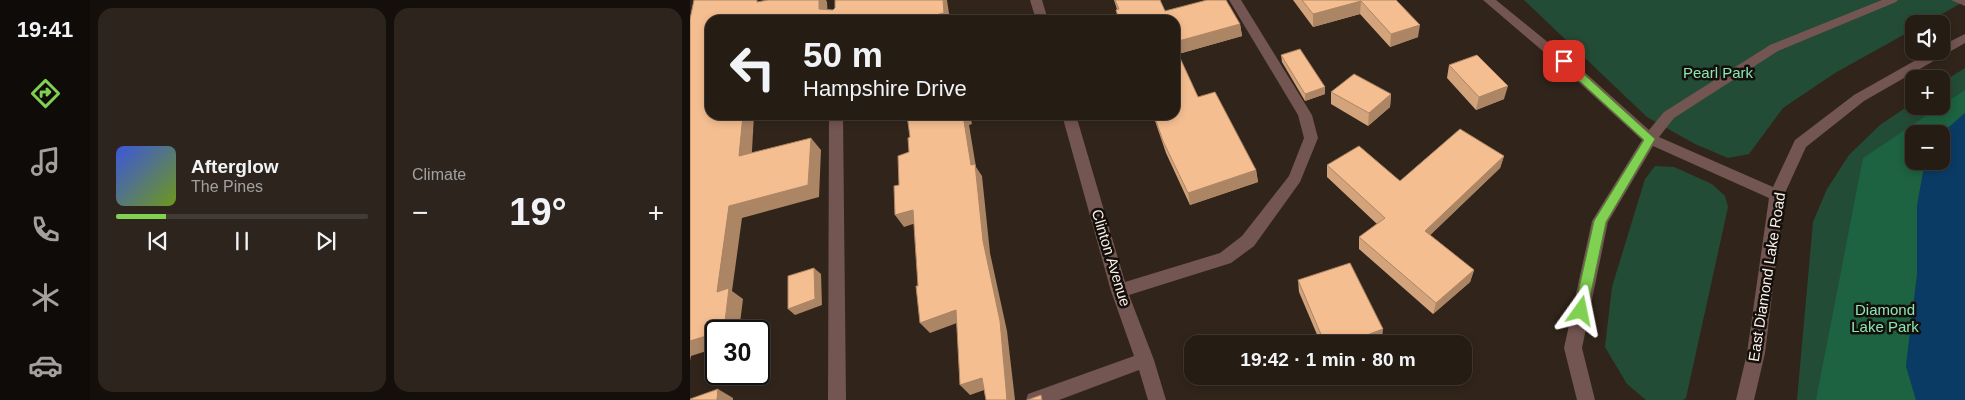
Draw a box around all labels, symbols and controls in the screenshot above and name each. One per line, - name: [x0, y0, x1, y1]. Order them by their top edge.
- map controls: [1905, 15, 1950, 170]
- button: sound: [1905, 15, 1950, 60]
- text: 19:41: [17, 17, 73, 42]
- icon: left: [720, 35, 785, 100]
- text: 50 m: [803, 35, 883, 74]
- pin: [1543, 40, 1585, 82]
- icon: arrive: [1550, 47, 1578, 75]
- park label: Pearl Park: [1683, 64, 1754, 81]
- button: +: [1905, 70, 1950, 115]
- icon: directions: [28, 76, 63, 111]
- text: Hampshire Drive: [803, 76, 967, 101]
- button: −: [1905, 125, 1950, 170]
- icon: music: [28, 144, 63, 179]
- text: Afterglow: [191, 156, 279, 177]
- text: Climate: [412, 166, 466, 183]
- text: The Pines: [191, 178, 263, 195]
- text: 19°: [509, 191, 567, 233]
- street label: East Diamond Lake Road: [1745, 191, 1788, 363]
- text: −: [412, 197, 428, 228]
- text: +: [648, 197, 664, 228]
- street label: Clinton Avenue: [1089, 207, 1134, 308]
- icon: phone: [28, 212, 63, 247]
- icon: previous: [144, 227, 172, 255]
- icon: pause: [228, 227, 256, 255]
- icon: next: [312, 227, 340, 255]
- icon: climate: [28, 280, 63, 315]
- position arrow: [1554, 284, 1606, 336]
- park label: Diamond Lake Park: [1851, 301, 1919, 335]
- speed limit sign: 30: [705, 320, 770, 385]
- icon: car: [28, 348, 63, 383]
- text: 19:42 · 1 min · 80 m: [1240, 349, 1416, 370]

